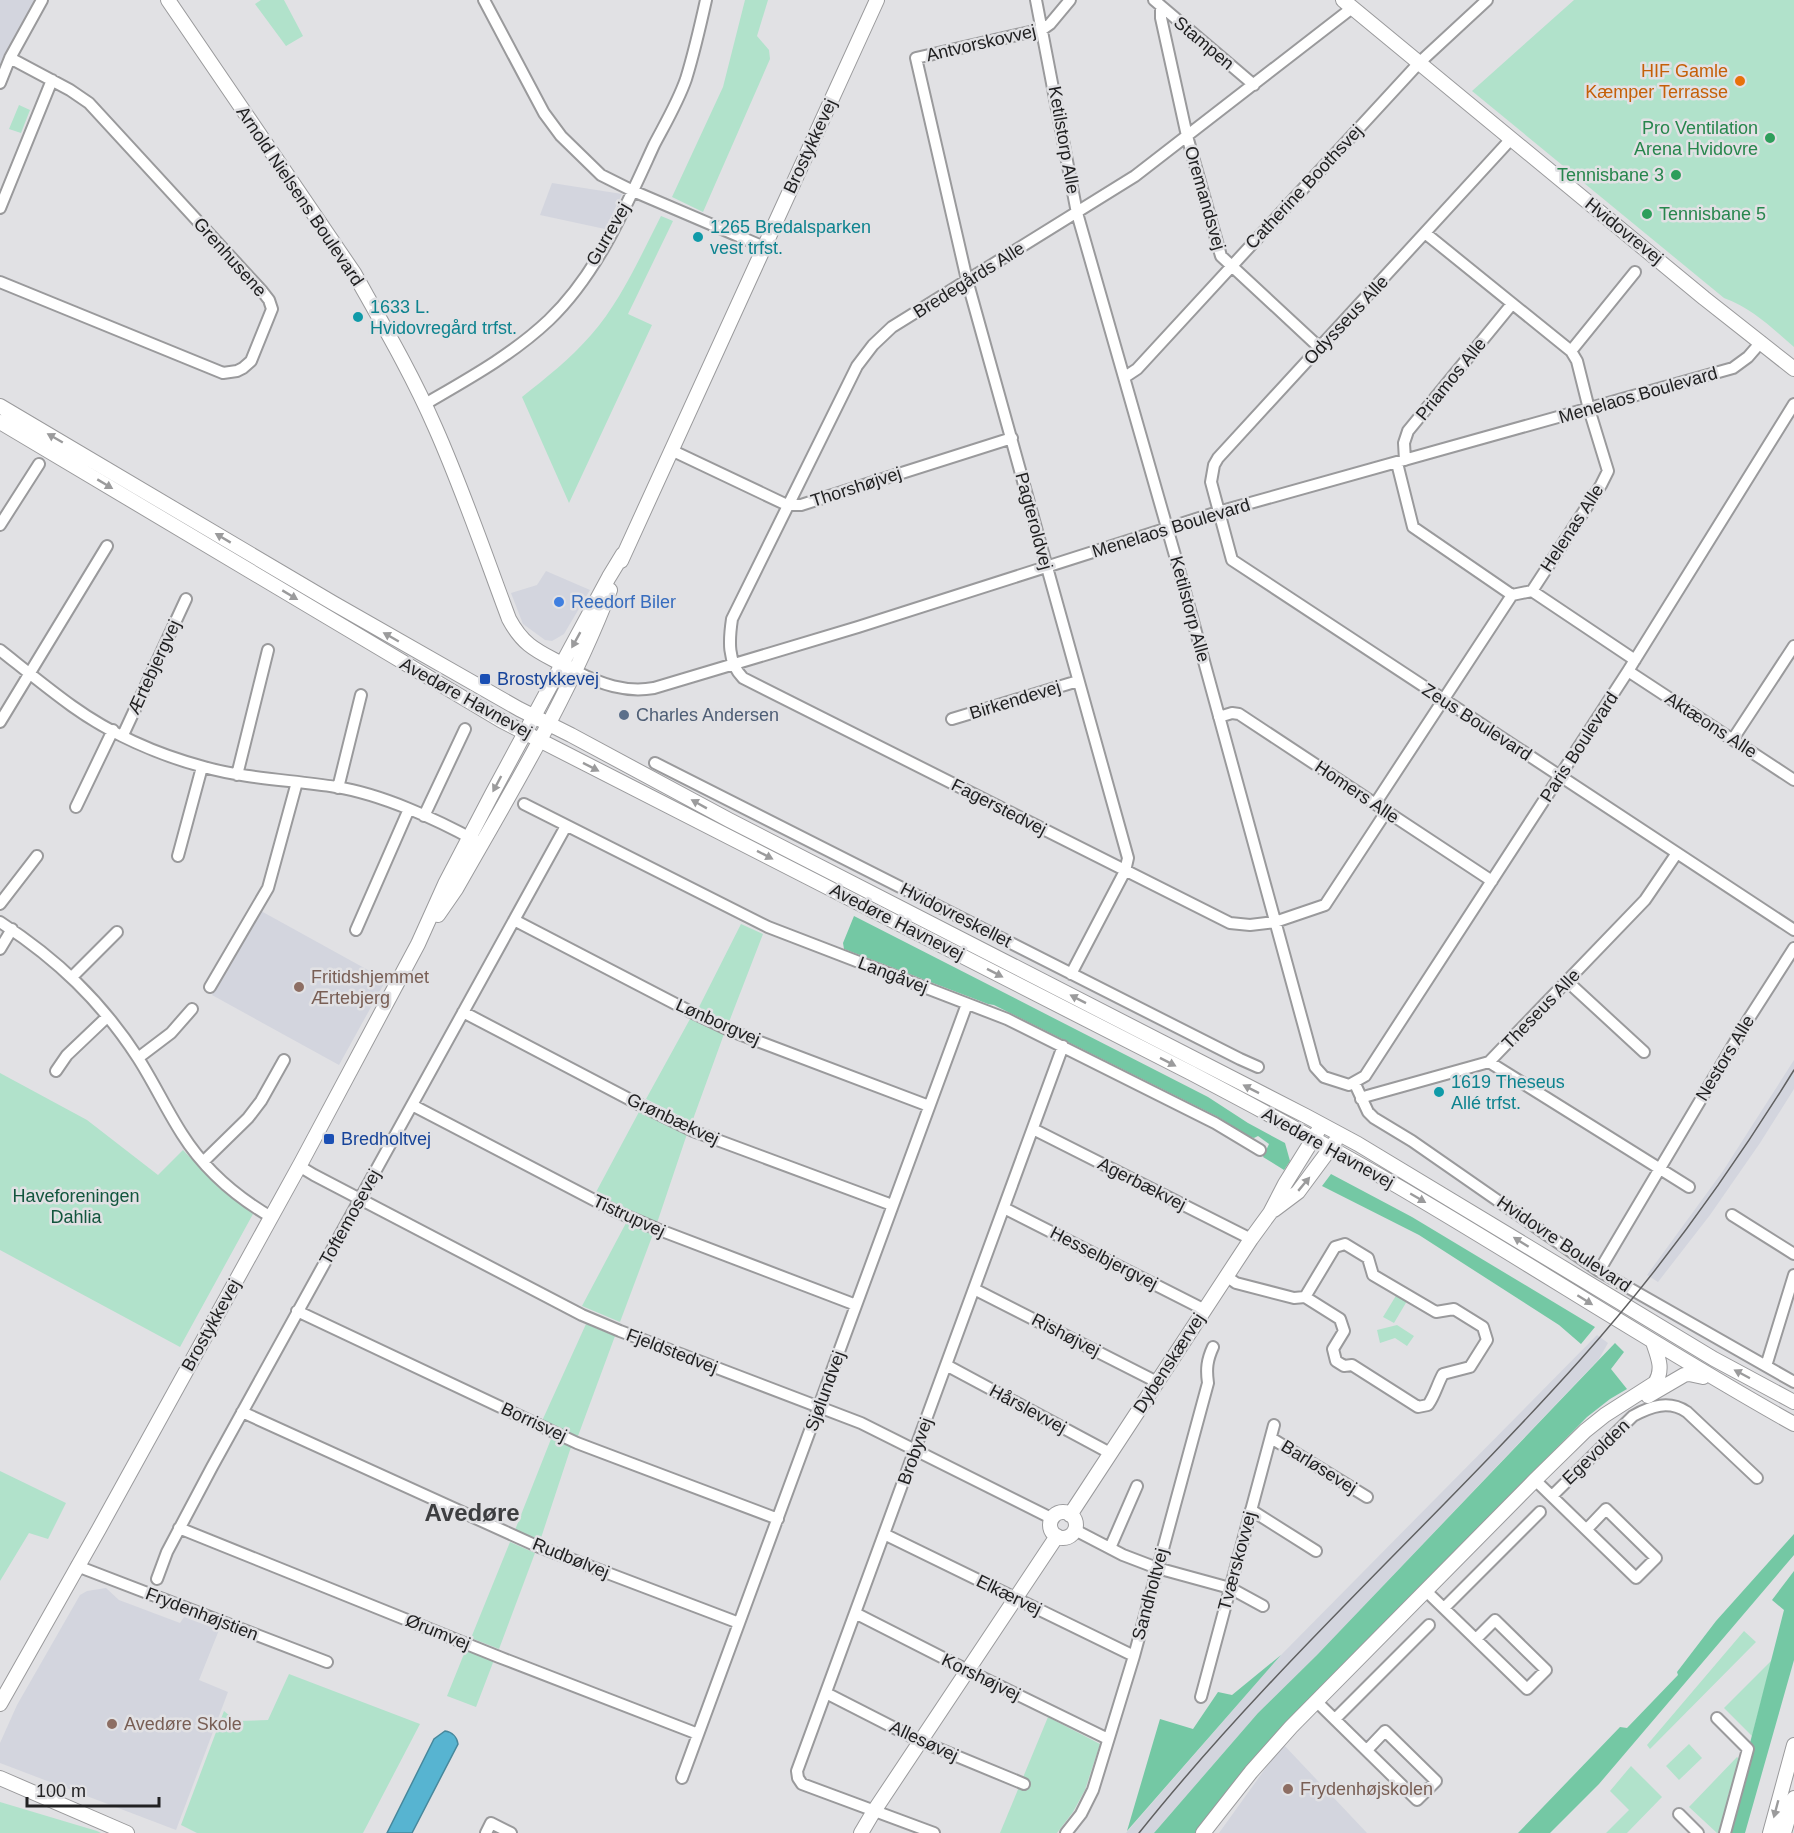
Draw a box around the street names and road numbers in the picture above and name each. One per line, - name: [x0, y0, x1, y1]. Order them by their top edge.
- street label: Stampen: [1170, 12, 1238, 74]
- street label: Antvorskovvej: [924, 21, 1038, 65]
- street label: Ketilstorp Alle: [1045, 85, 1083, 195]
- street label: Brostykkevej: [779, 96, 841, 196]
- street label: Arnold Nielsens Boulevard: [232, 102, 368, 290]
- street label: Catherine Boothsvej: [1241, 121, 1367, 253]
- street label: Oremandsvej: [1181, 144, 1229, 252]
- street label: Hvidovrevej: [1581, 194, 1667, 268]
- street label: Gurrevej: [582, 199, 634, 269]
- street label: Grenhusene: [189, 213, 271, 301]
- street label: Bredegårds Alle: [910, 238, 1028, 322]
- street label: Odysseus Alle: [1300, 271, 1392, 369]
- street label: Priamos Alle: [1412, 334, 1490, 424]
- street label: Menelaos Boulevard: [1556, 363, 1720, 427]
- street label: Thorshøjvej: [808, 463, 904, 511]
- street label: Pagteroldvej: [1011, 470, 1057, 572]
- street label: Helenas Alle: [1536, 481, 1608, 575]
- street label: Menelaos Boulevard: [1090, 494, 1252, 562]
- street label: Ketilstorp Alle: [1166, 554, 1214, 664]
- street label: Ærtebjergvej: [123, 617, 185, 717]
- street label: Avedøre Havnevej: [397, 653, 535, 743]
- street label: Birkendevej: [967, 677, 1063, 723]
- street label: Zeus Boulevard: [1419, 679, 1535, 765]
- street label: Paris Boulevard: [1536, 688, 1622, 806]
- street label: Aktæons Alle: [1661, 688, 1761, 762]
- street label: Homers Alle: [1311, 757, 1403, 827]
- street label: Fagerstedvej: [948, 774, 1050, 840]
- street label: Hvidovreskellet: [897, 878, 1015, 952]
- street label: Avedøre Havnevej: [827, 880, 967, 964]
- street label: Langåvej: [855, 953, 931, 997]
- street label: Theseus Alle: [1498, 965, 1584, 1053]
- street label: Lønborgvej: [673, 995, 763, 1049]
- street label: Nestors Alle: [1692, 1012, 1758, 1104]
- street label: Grønbækvej: [624, 1089, 722, 1149]
- street label: Avedøre Havnevej: [1259, 1103, 1397, 1193]
- street label: Agerbækvej: [1095, 1153, 1189, 1215]
- street label: Toftemosevej: [316, 1166, 384, 1268]
- street label: Tistrupvej: [590, 1191, 668, 1241]
- street label: Hvidovre Boulevard: [1493, 1192, 1635, 1296]
- street label: Hesselbjergvej: [1047, 1222, 1161, 1294]
- street label: Brostykkevej: [178, 1276, 244, 1374]
- street label: Rishøjvej: [1028, 1309, 1104, 1361]
- street label: Dybenskærvej: [1129, 1309, 1209, 1417]
- street label: Fjeldstedvej: [624, 1324, 720, 1378]
- street label: Sjølundvej: [801, 1348, 849, 1434]
- street label: Hårslevvej: [986, 1380, 1070, 1438]
- street label: Borrisvej: [498, 1398, 570, 1446]
- street label: Brobyvej: [894, 1415, 936, 1487]
- street label: Egevolden: [1558, 1415, 1634, 1489]
- street label: Barløsevej: [1278, 1436, 1360, 1498]
- street label: Tværskovvej: [1214, 1509, 1260, 1613]
- street label: Rudbølvej: [530, 1534, 612, 1582]
- street label: Sandholtvej: [1128, 1546, 1172, 1642]
- street label: Elkærvej: [973, 1571, 1045, 1619]
- street label: Frydenhøjstien: [143, 1583, 261, 1645]
- street label: Ørumvej: [403, 1610, 473, 1654]
- street label: Korshøjvej: [938, 1649, 1024, 1705]
- street label: Allesøvej: [887, 1717, 961, 1765]

